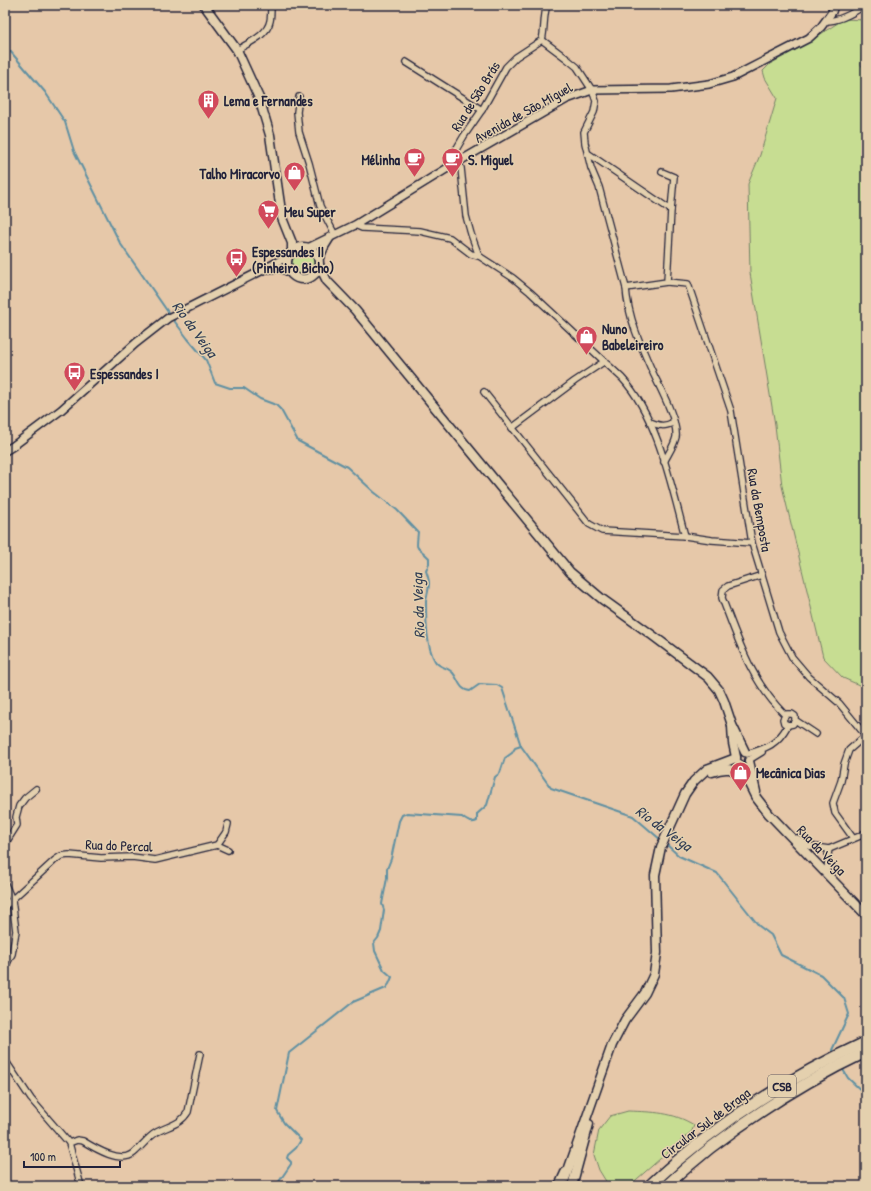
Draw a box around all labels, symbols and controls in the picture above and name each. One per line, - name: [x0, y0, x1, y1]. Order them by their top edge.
- street label: Rua de São Brás: [446, 57, 504, 135]
- street label: Avenida de São Miguel: [471, 77, 576, 148]
- building icon: Lema e Fernandes: [195, 87, 221, 120]
- place label: Lema e Fernandes: [224, 91, 313, 110]
- cafe icon: Mélinha: [402, 146, 428, 179]
- cafe icon: S. Miguel: [440, 146, 466, 179]
- place label: Mélinha: [362, 150, 401, 169]
- place label: S. Miguel: [468, 150, 514, 171]
- shop icon: Talho Miracorvo: [282, 160, 308, 193]
- place label: Talho Miracorvo: [198, 164, 280, 183]
- supermarket icon: Meu Super: [255, 198, 281, 231]
- place label: Meu Super: [284, 202, 336, 223]
- place label: Espessandes II (Pinheiro Bicho): [252, 242, 334, 277]
- bus stop icon: Espessandes II (Pinheiro Bicho): [224, 246, 250, 279]
- water label: Rio da Veiga: [167, 296, 224, 363]
- place label: Nuno Babeleireiro: [602, 319, 664, 354]
- shop icon: Nuno Babeleireiro: [573, 323, 599, 356]
- bus stop icon: Espessandes I: [61, 360, 87, 393]
- place label: Espessandes I: [90, 364, 159, 385]
- street label: Rua da Bemposta: [742, 467, 777, 554]
- water label: Rio da Veiga: [406, 571, 430, 639]
- shop icon: Mecânica Dias: [727, 759, 753, 792]
- place label: Mecânica Dias: [756, 763, 826, 782]
- water label: Rio da Veiga: [631, 800, 698, 857]
- street label: Rua da Veiga: [793, 821, 851, 880]
- street label: Rua do Percal: [85, 834, 153, 856]
- road number: CSB: [768, 1075, 796, 1097]
- street label: Circular Sul de Braga: [656, 1083, 755, 1164]
- scale bar: [24, 1143, 120, 1169]
- text: 100 m: [30, 1148, 56, 1165]

